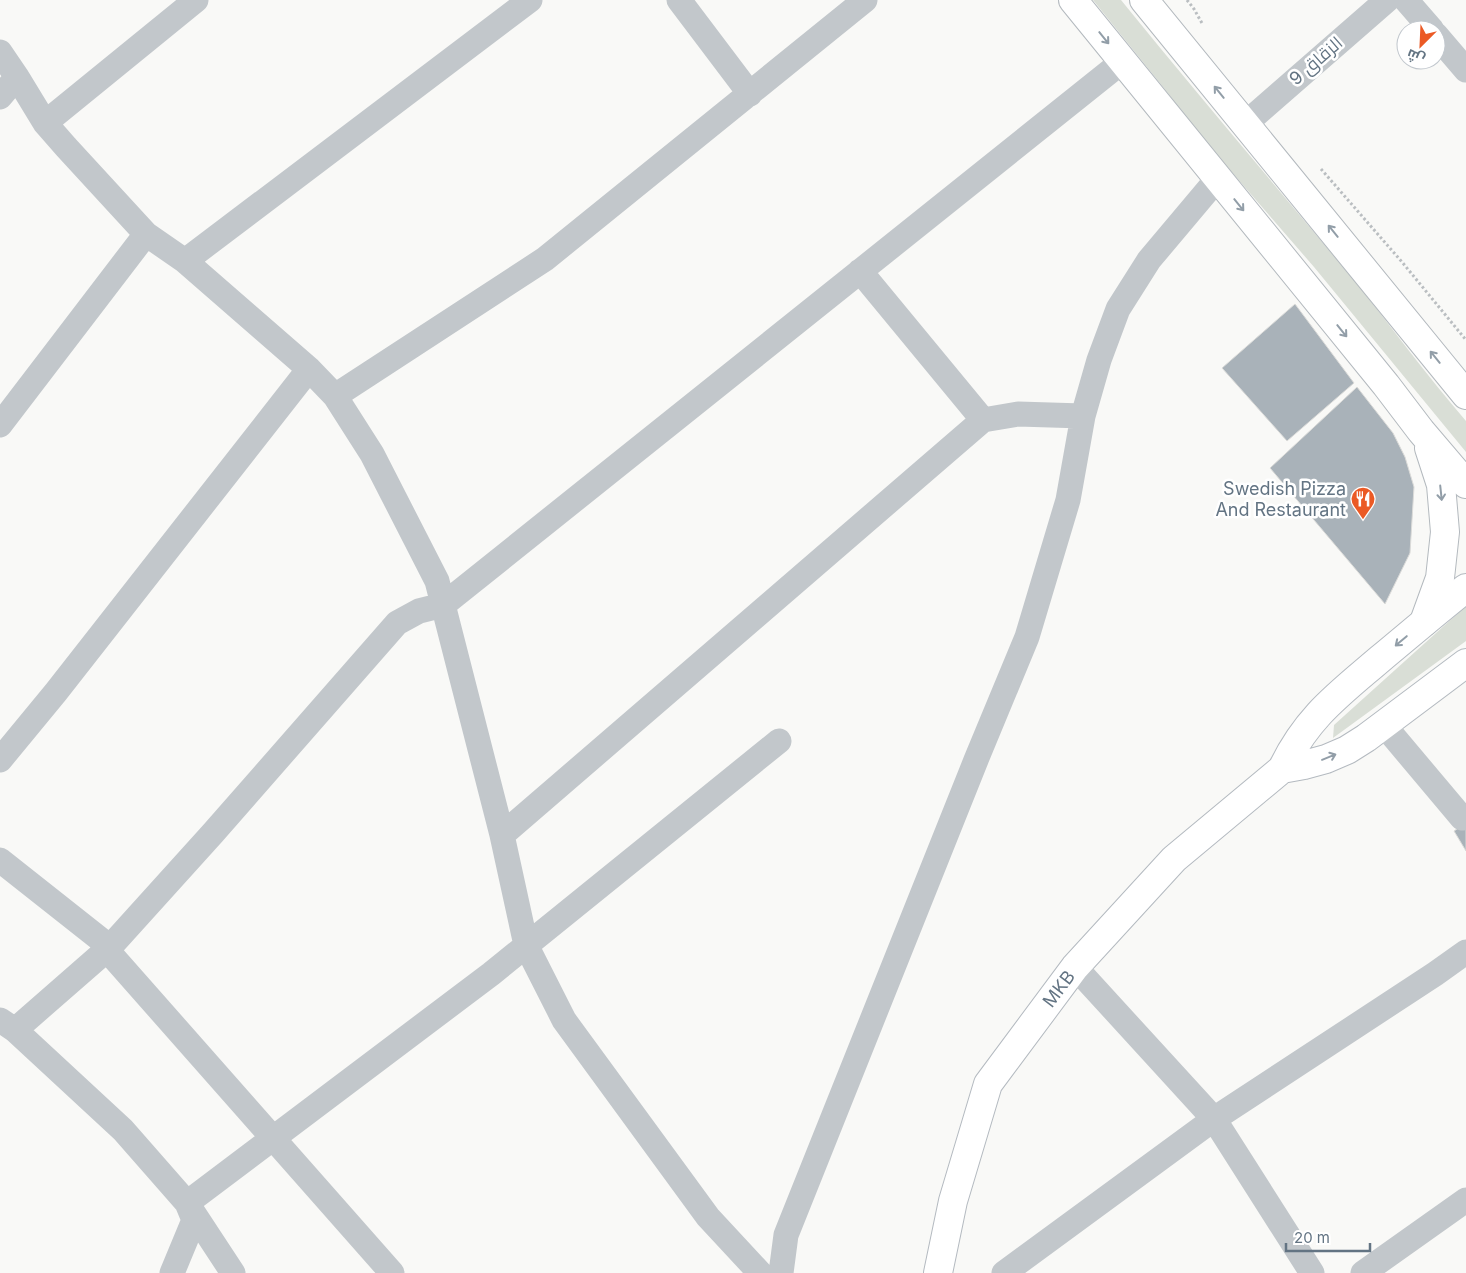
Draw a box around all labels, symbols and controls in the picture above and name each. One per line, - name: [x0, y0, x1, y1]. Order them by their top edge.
- north arrow: [1396, 20, 1446, 70]
- one-way arrow: [1098, 31, 1109, 44]
- street label: الزقاق 9: [1285, 32, 1348, 91]
- text: ش: [1404, 45, 1428, 69]
- one-way arrow: [1213, 86, 1224, 99]
- one-way arrow: [1234, 198, 1245, 211]
- one-way arrow: [1327, 225, 1338, 238]
- one-way arrow: [1337, 324, 1348, 337]
- one-way arrow: [1430, 351, 1441, 364]
- place label: Swedish Pizza And Restaurant: [1215, 478, 1346, 520]
- one-way arrow: [1436, 485, 1446, 501]
- restaurant icon: Swedish Pizza And Restaurant: [1350, 486, 1376, 520]
- one-way arrow: [1395, 636, 1408, 647]
- one-way arrow: [1321, 752, 1336, 761]
- street label: MKB: [1038, 966, 1079, 1011]
- scale bar: [1286, 1220, 1370, 1252]
- text: 20 m: [1294, 1228, 1330, 1247]

